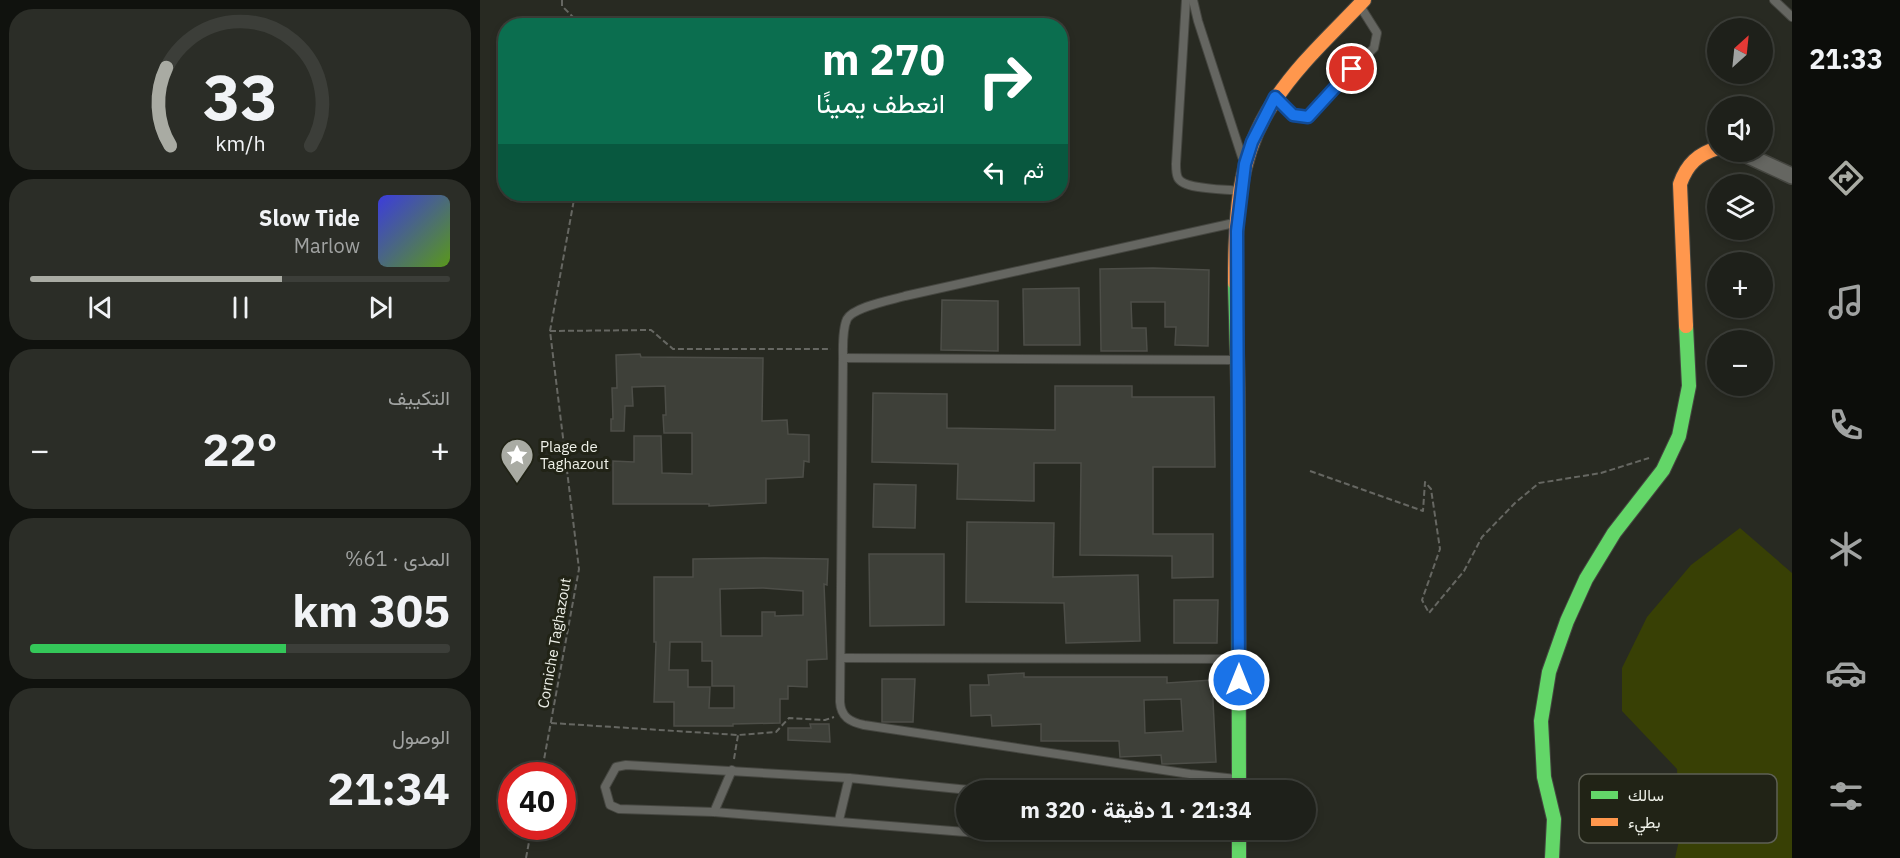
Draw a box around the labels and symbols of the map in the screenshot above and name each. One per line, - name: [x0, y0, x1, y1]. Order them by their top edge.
- north arrow: [1707, 18, 1773, 84]
- pin: [1326, 43, 1377, 94]
- place icon: Plage de Taghazout: [499, 437, 535, 484]
- place label: Plage de Taghazout: [540, 437, 609, 473]
- street label: Corniche Taghazout: [533, 576, 575, 710]
- position arrow: [1207, 648, 1271, 712]
- speed limit sign: 40: [498, 762, 576, 840]
- legend: [1579, 774, 1777, 843]
- text: سالك: [1628, 785, 1664, 805]
- text: بطيء: [1628, 812, 1660, 836]

